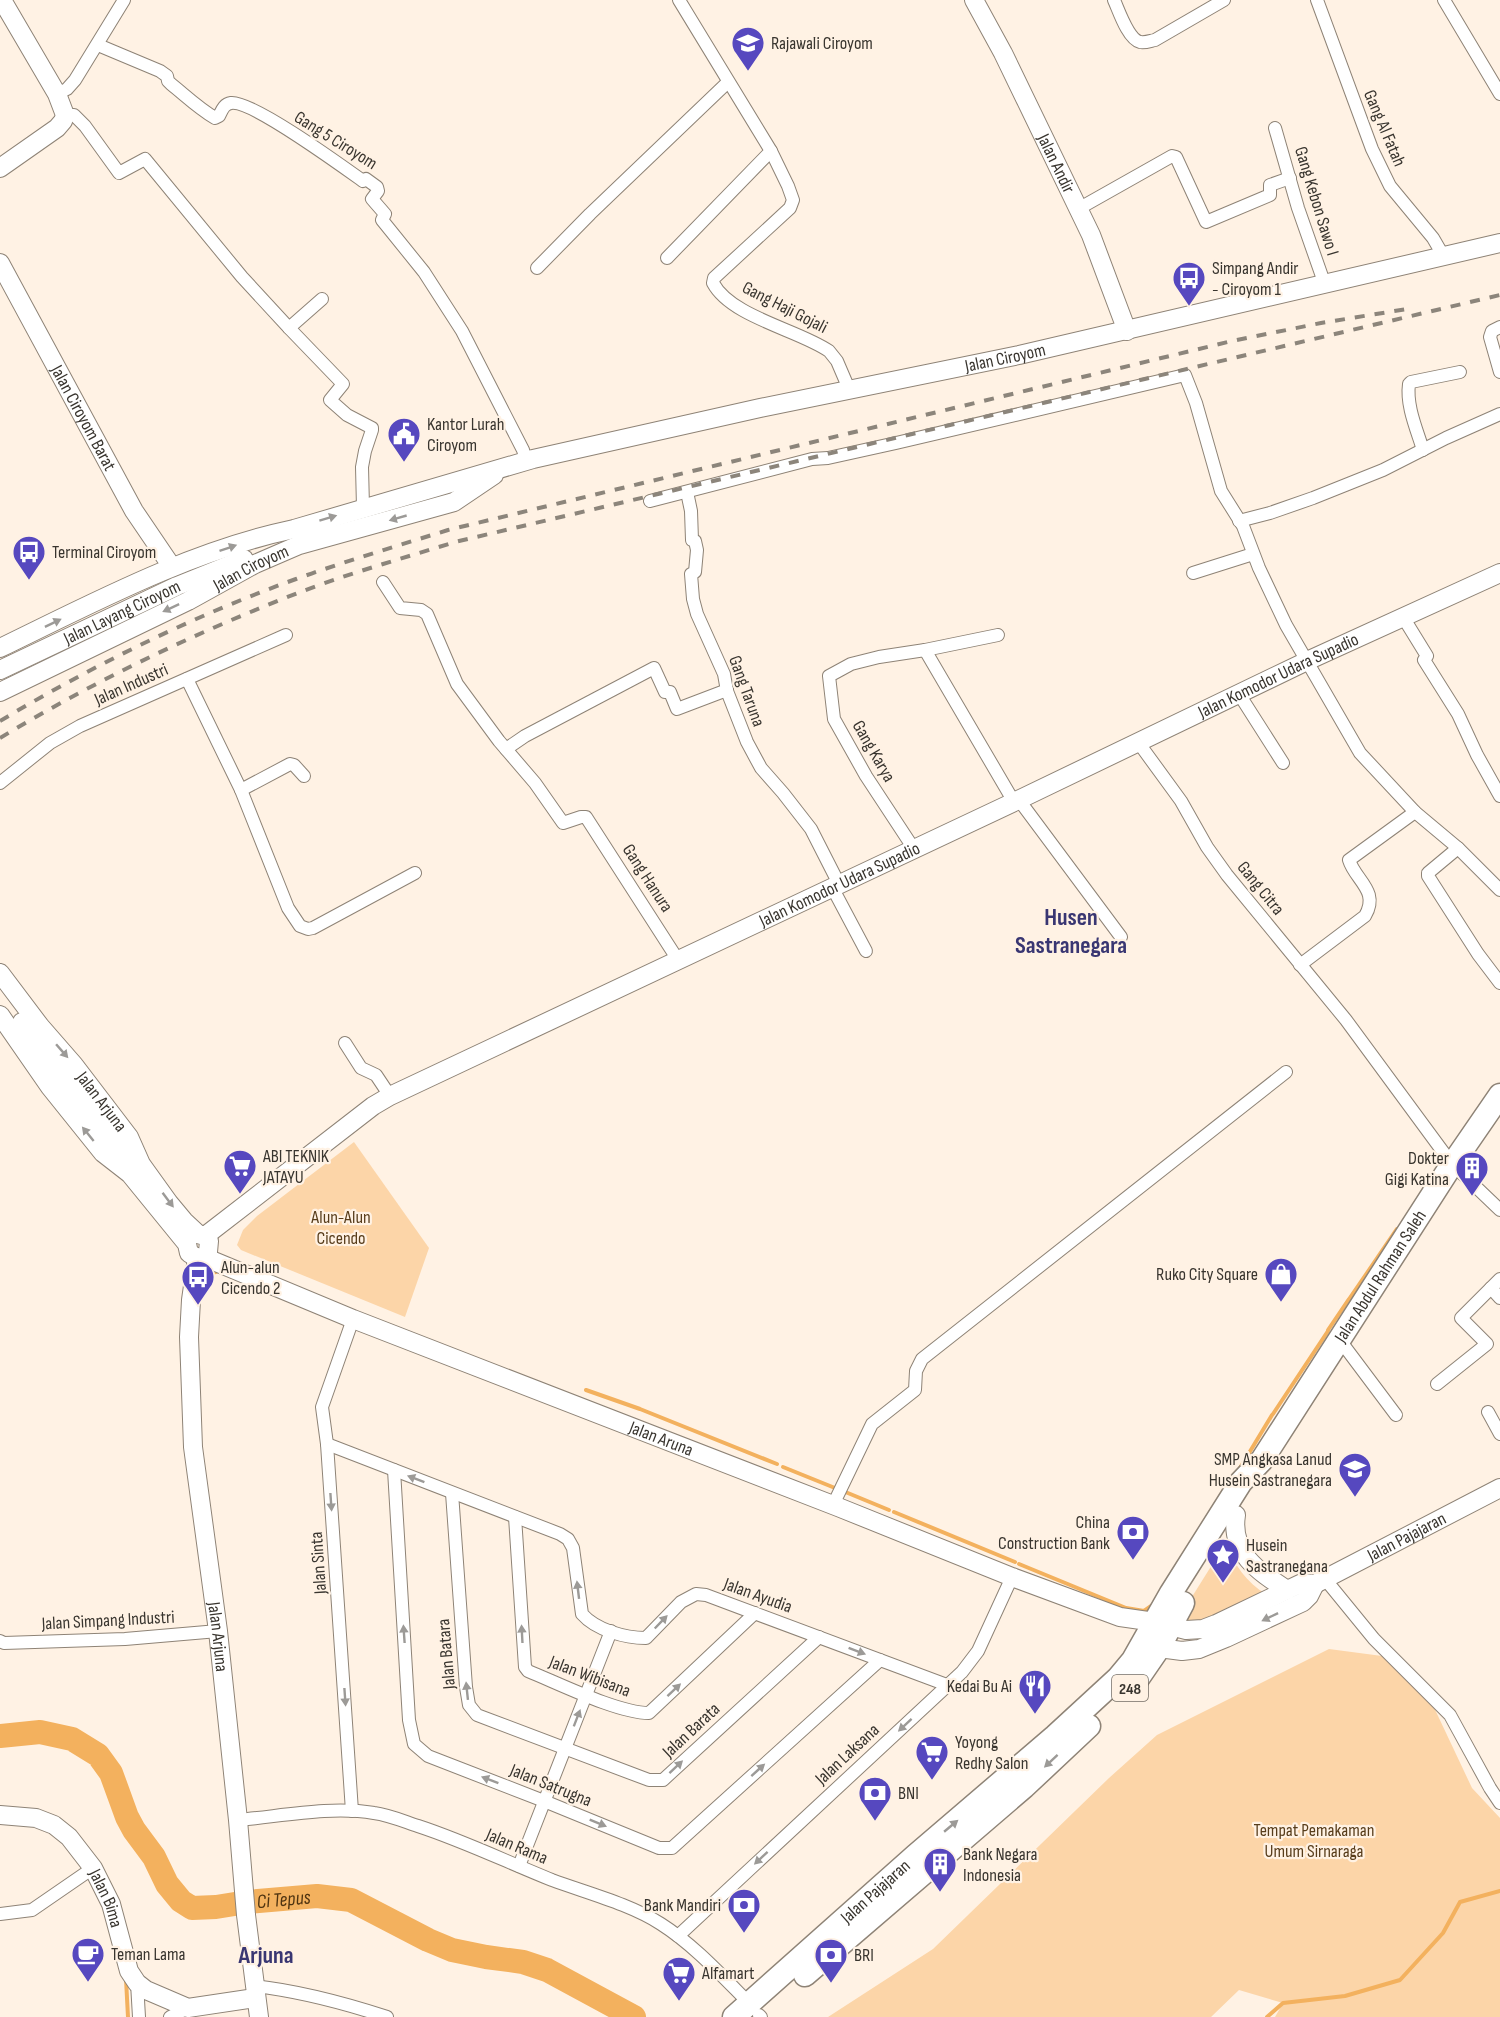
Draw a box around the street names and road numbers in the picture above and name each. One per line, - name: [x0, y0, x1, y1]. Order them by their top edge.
- street label: Gang Al Fatah: [1359, 87, 1410, 170]
- street label: Gang 5 Ciroyom: [290, 107, 381, 174]
- street label: Jalan Andir: [1032, 130, 1079, 197]
- street label: Gang Kebon Sawo I: [1290, 144, 1343, 258]
- street label: Gang Haji Gojali: [739, 277, 831, 338]
- street label: Jalan Ciroyom: [962, 339, 1048, 377]
- street label: Jalan Ciroyom Barat: [46, 361, 120, 475]
- street label: Jalan Ciroyom: [209, 541, 292, 596]
- street label: Jalan Layang Ciroyom: [60, 576, 184, 650]
- street label: Jalan Komodor Udara Supadio: [1194, 629, 1362, 723]
- street label: Gang Taruna: [724, 653, 769, 730]
- street label: Jalan Industri: [90, 659, 171, 710]
- street label: Gang Karya: [848, 717, 900, 786]
- street label: Jalan Komodor Udara Supadio: [755, 838, 923, 932]
- street label: Gang Hanura: [618, 840, 677, 916]
- street label: Gang Citra: [1233, 857, 1289, 919]
- street label: Jalan Arjuna: [71, 1067, 131, 1136]
- street label: Jalan Abdul Rahman Saleh: [1330, 1206, 1431, 1347]
- street label: Jalan Aruna: [625, 1417, 696, 1461]
- street label: Jalan Pajajaran: [1363, 1508, 1450, 1566]
- street label: Jalan Sinta: [306, 1531, 331, 1596]
- street label: Jalan Ayudia: [720, 1573, 795, 1618]
- street label: Jalan Arjuna: [203, 1600, 232, 1673]
- street label: Jalan Simpang Industri: [40, 1607, 175, 1635]
- street label: Jalan Batara: [433, 1618, 460, 1691]
- street label: Jalan Wibisana: [545, 1651, 633, 1702]
- road number: 248: [1112, 1675, 1148, 1701]
- street label: Jalan Barata: [658, 1699, 724, 1763]
- street label: Jalan Laksana: [810, 1719, 884, 1790]
- street label: Jalan Satrugna: [506, 1759, 595, 1811]
- street label: Jalan Rama: [482, 1824, 551, 1869]
- street label: Jalan Pajajaran: [836, 1855, 915, 1929]
- street label: Jalan Bima: [84, 1865, 127, 1930]

